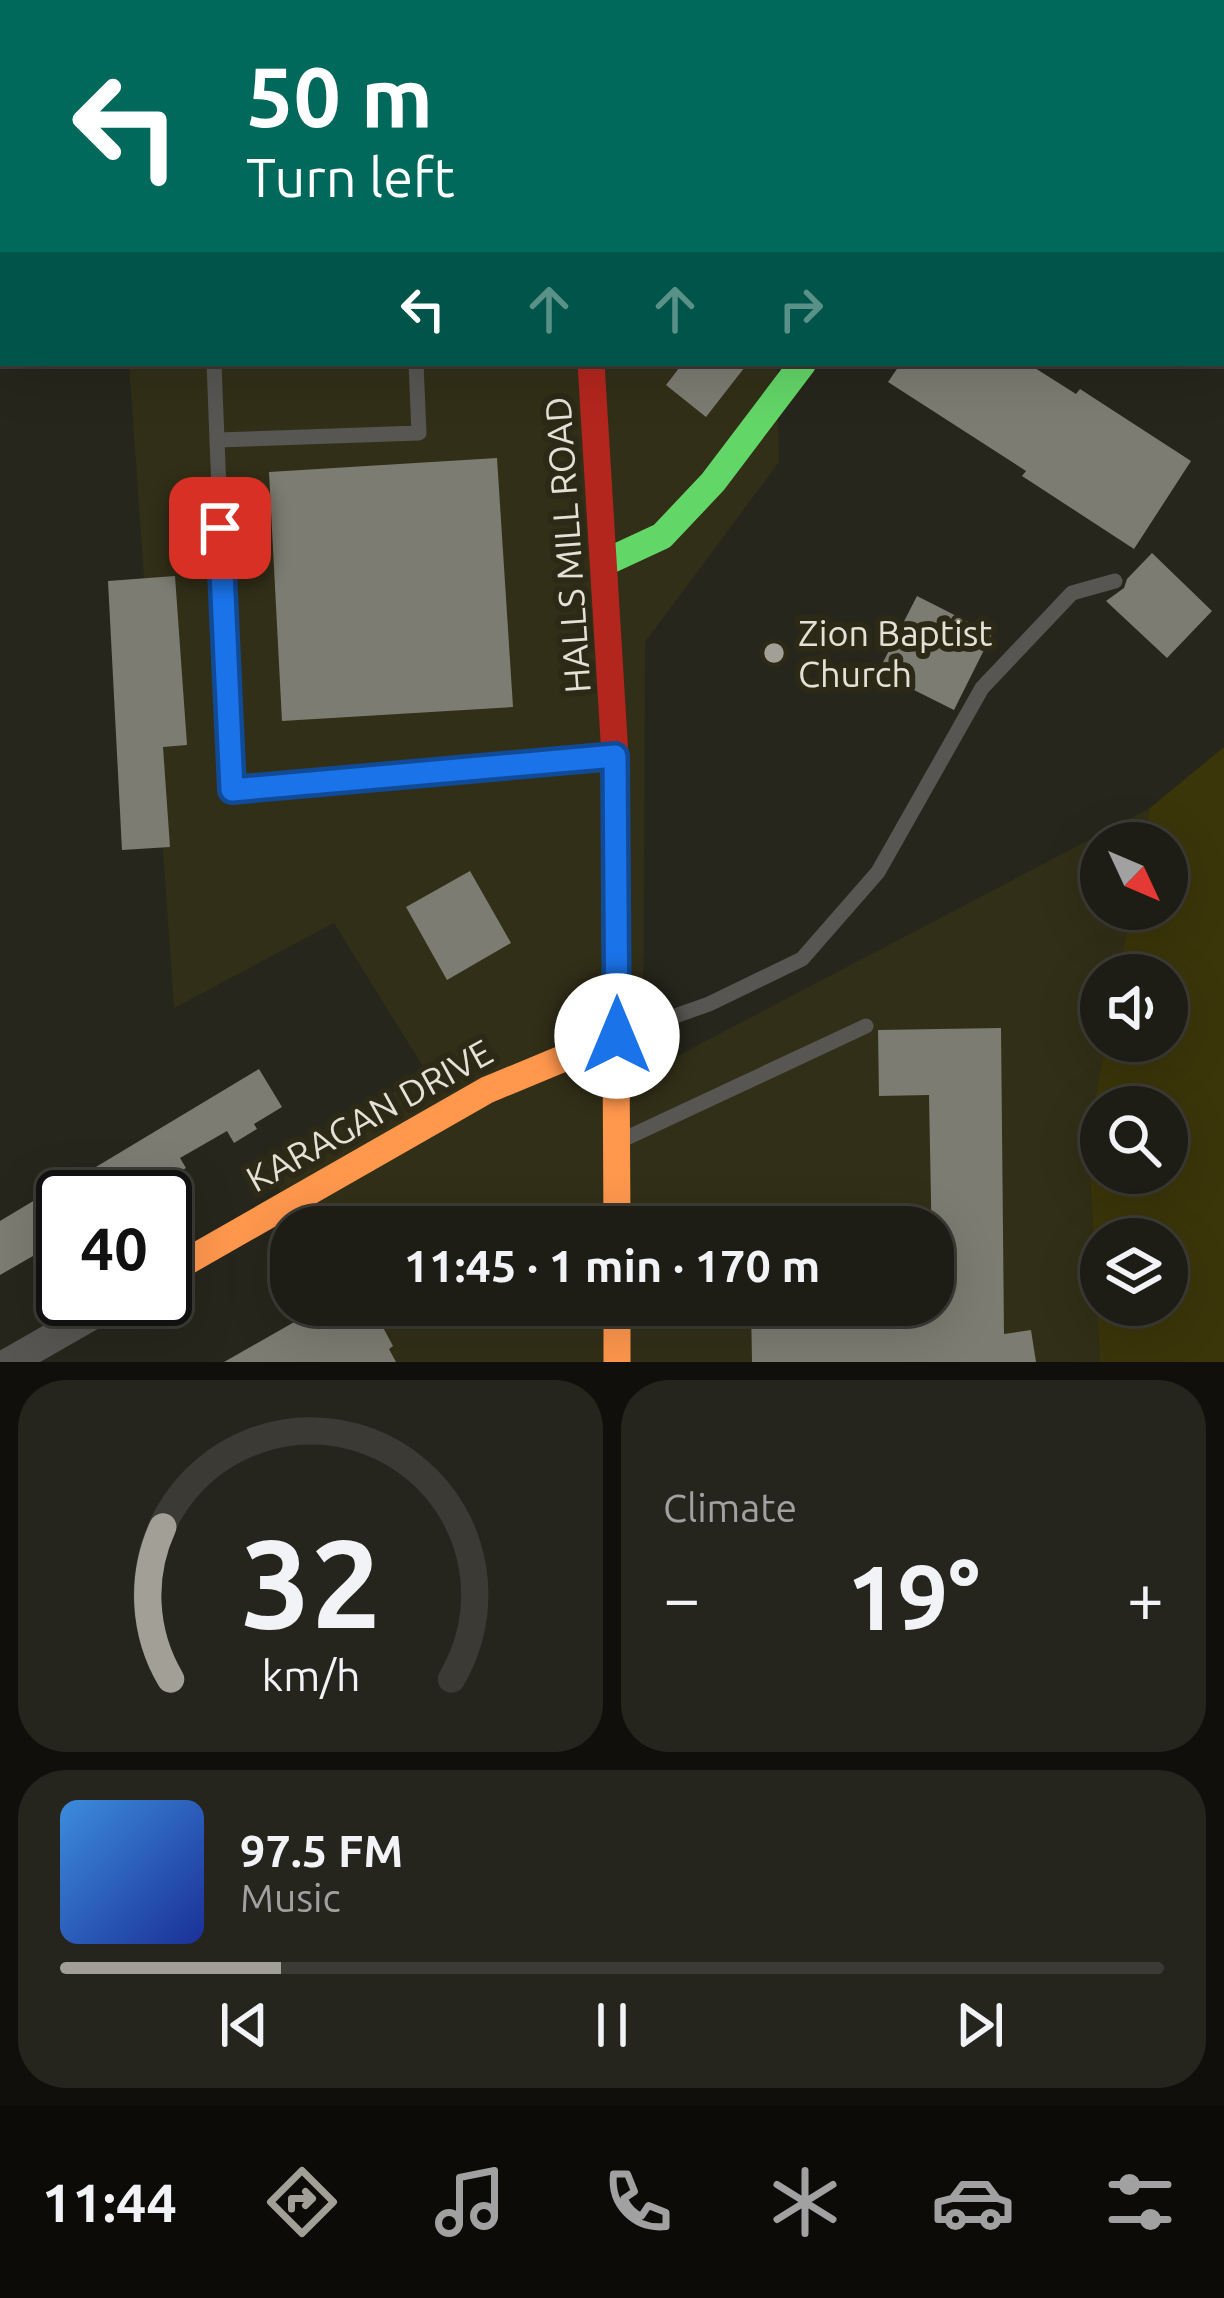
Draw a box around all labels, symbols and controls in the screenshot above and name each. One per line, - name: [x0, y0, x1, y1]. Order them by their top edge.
- icon: left: [48, 48, 204, 204]
- text: 50 m: [246, 49, 433, 143]
- text: Turn left: [246, 147, 455, 207]
- icon: left: [390, 276, 456, 342]
- icon: ahead: [516, 276, 582, 342]
- icon: ahead: [642, 276, 708, 342]
- icon: right: [768, 276, 834, 342]
- street label: HALLS MILL ROAD: [536, 395, 598, 695]
- pin: [169, 477, 271, 579]
- icon: arrive: [187, 495, 253, 561]
- place label: Zion Baptist Church: [798, 612, 992, 694]
- marker: Zion Baptist Church: [761, 640, 787, 666]
- north arrow: [1080, 822, 1188, 930]
- map controls: [1080, 822, 1188, 1326]
- button: sound: [1080, 954, 1188, 1062]
- position arrow: [554, 973, 680, 1099]
- street label: KARAGAN DRIVE: [239, 1031, 499, 1199]
- button: search: [1080, 1086, 1188, 1194]
- speed limit sign: 40: [36, 1170, 192, 1326]
- button: layers: [1080, 1218, 1188, 1326]
- text: 11:45 · 1 min · 170 m: [404, 1240, 820, 1291]
- text: Climate: [663, 1486, 797, 1529]
- text: 32: [240, 1512, 381, 1652]
- text: 19°: [847, 1546, 980, 1647]
- text: −: [663, 1560, 700, 1634]
- text: +: [1127, 1560, 1164, 1634]
- text: km/h: [261, 1651, 360, 1699]
- text: 97.5 FM: [240, 1825, 403, 1876]
- text: Music: [240, 1876, 341, 1919]
- icon: previous: [211, 1992, 277, 2058]
- icon: pause: [579, 1992, 645, 2058]
- icon: next: [947, 1992, 1013, 2058]
- icon: directions: [260, 2160, 344, 2244]
- icon: music: [428, 2160, 512, 2244]
- icon: phone: [596, 2160, 680, 2244]
- icon: climate: [763, 2160, 847, 2244]
- icon: car: [931, 2160, 1015, 2244]
- icon: filters: [1098, 2160, 1182, 2244]
- text: 11:44: [42, 2172, 177, 2232]

